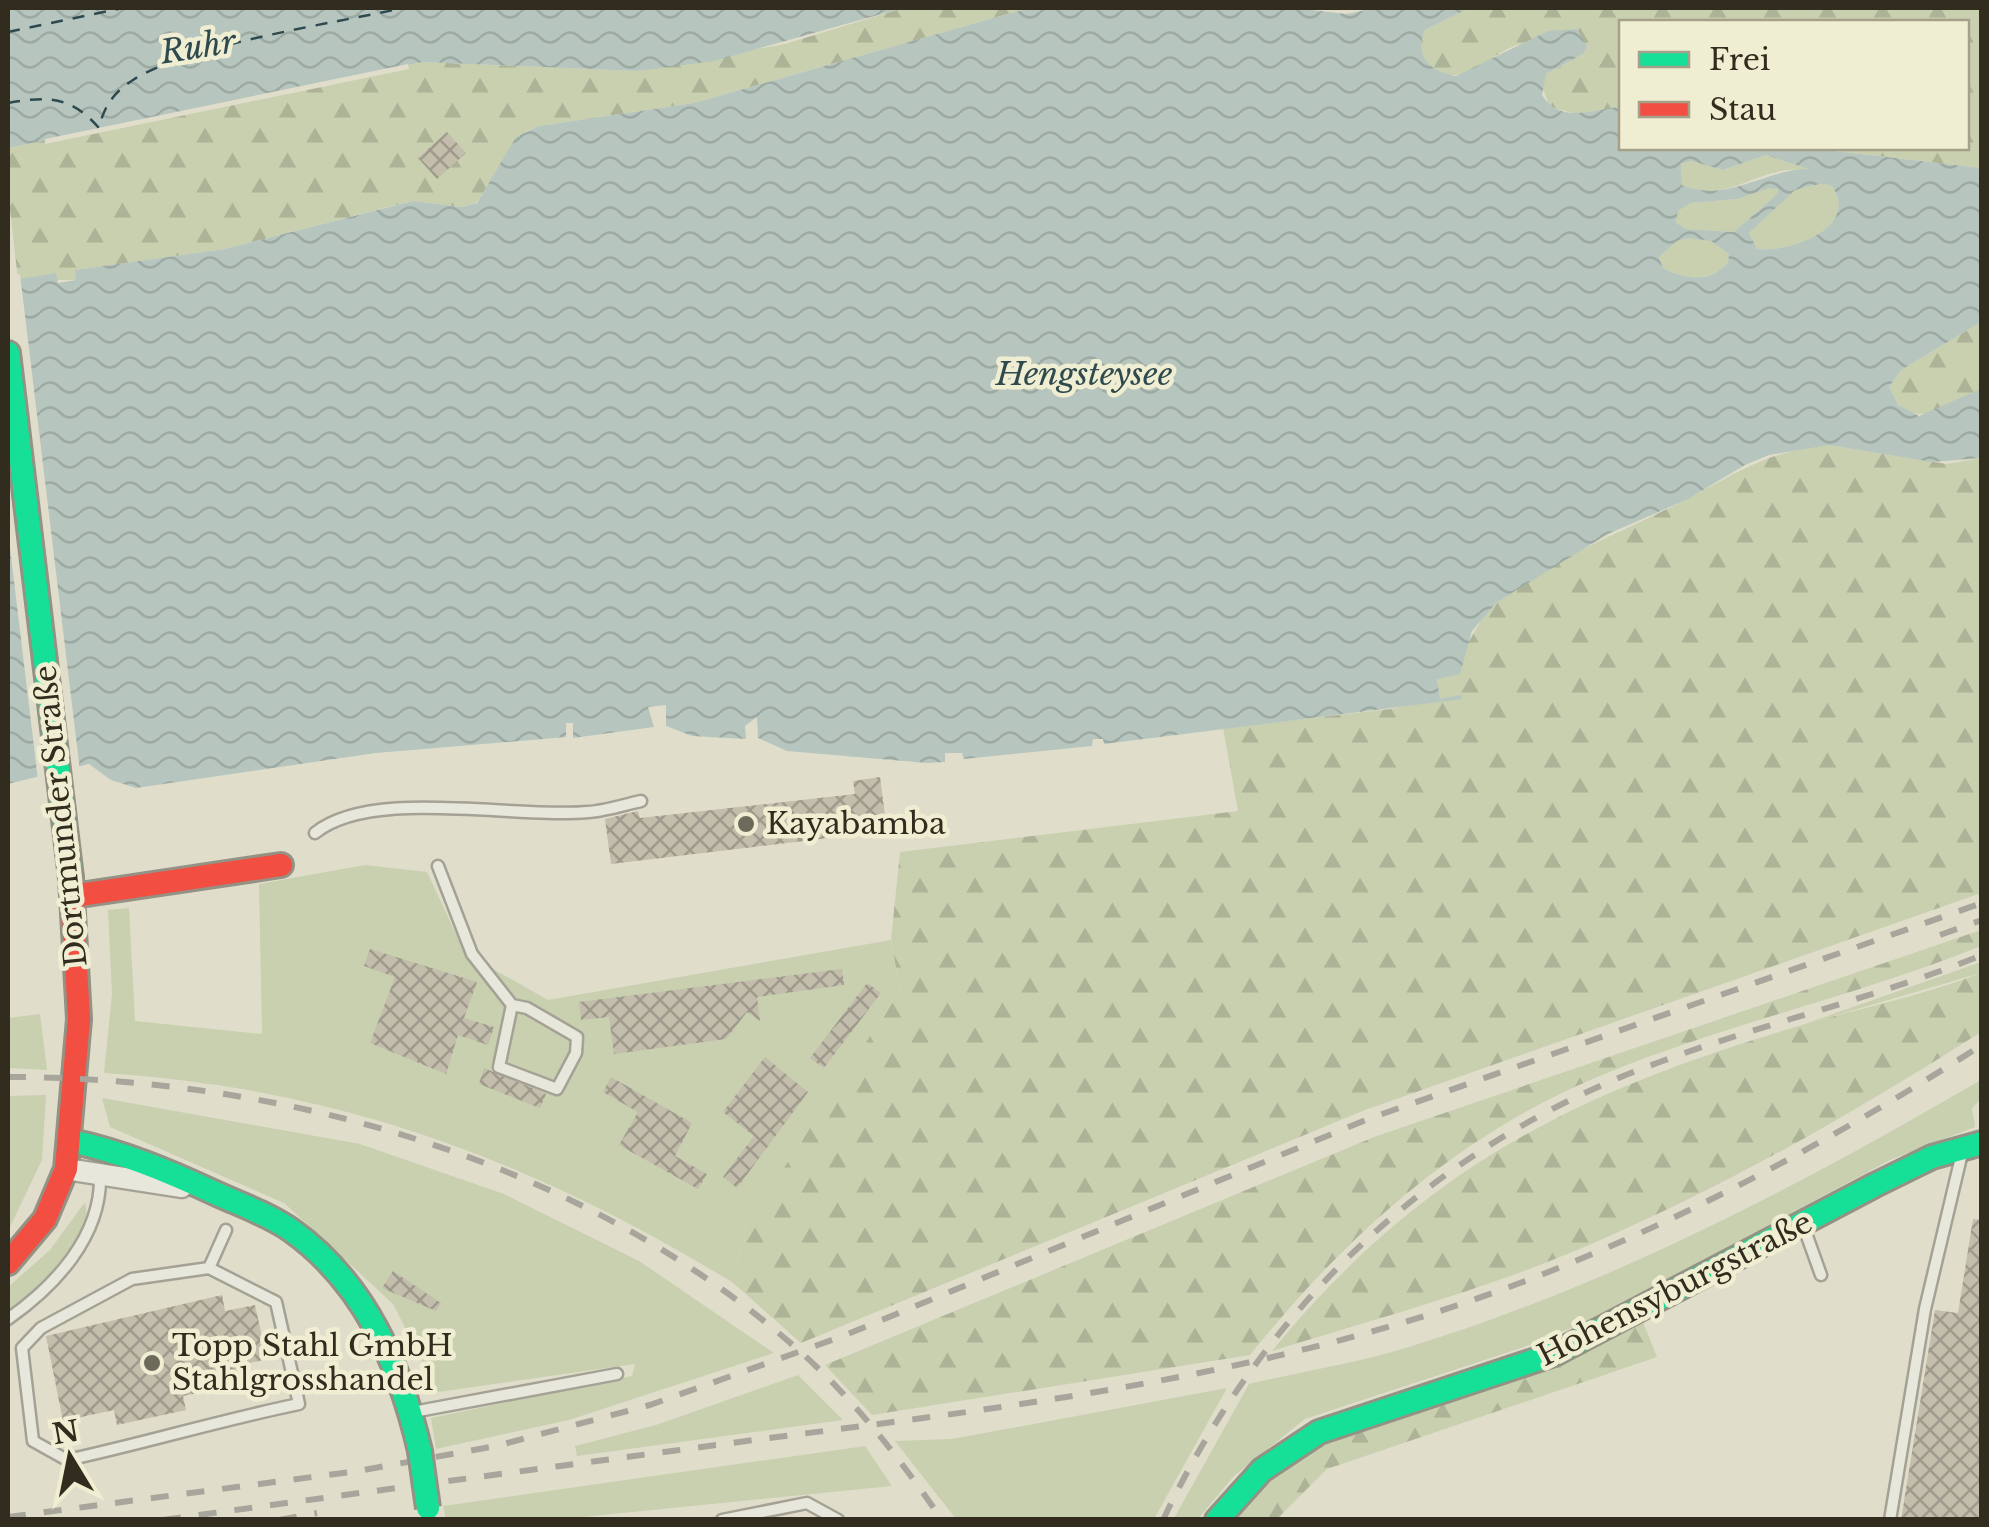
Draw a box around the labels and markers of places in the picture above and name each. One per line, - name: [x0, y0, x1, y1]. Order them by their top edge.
- place label: Kayabamba: [766, 805, 946, 842]
- marker: Kayabamba: [735, 813, 757, 835]
- place label: Topp Stahl GmbH Stahlgrosshandel: [172, 1327, 453, 1398]
- marker: Topp Stahl GmbH Stahlgrosshandel: [141, 1352, 163, 1374]

